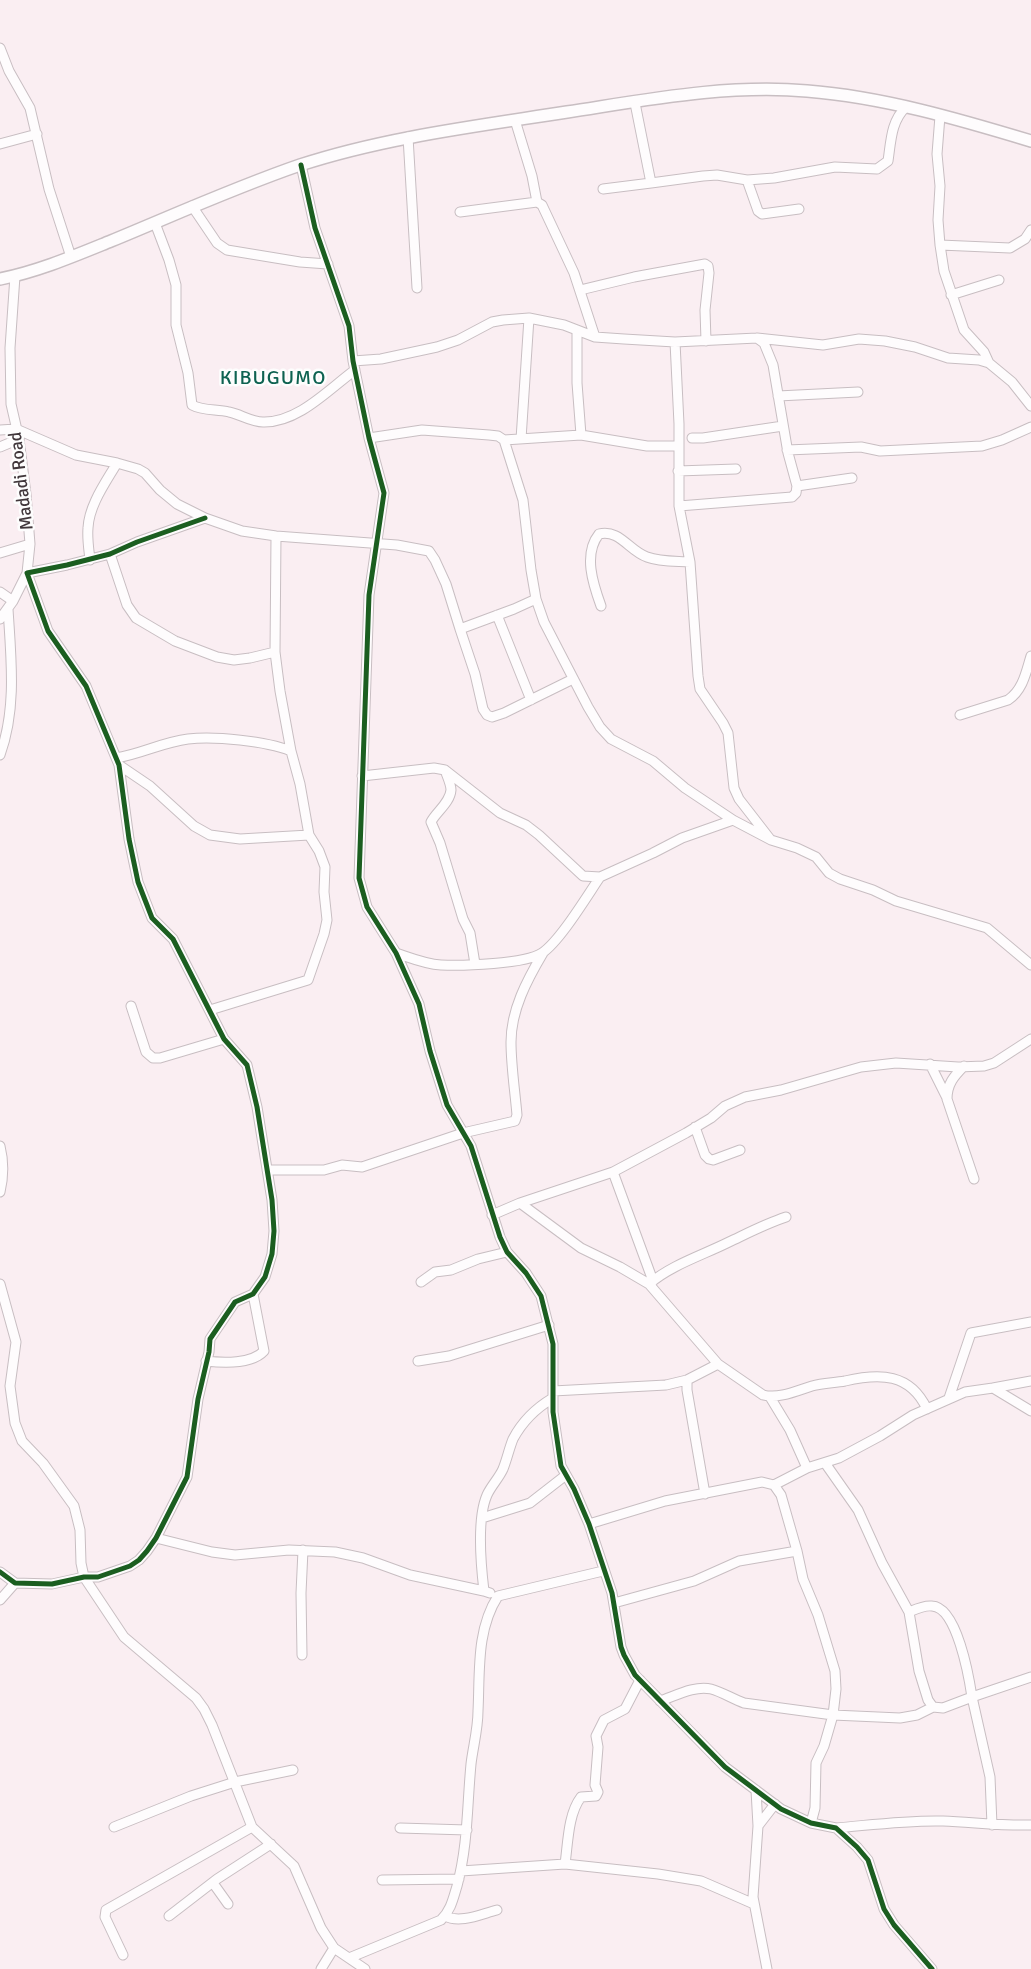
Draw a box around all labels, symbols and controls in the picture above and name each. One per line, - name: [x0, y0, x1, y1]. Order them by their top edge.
- district label: KIBUGUMO: [219, 367, 327, 391]
- street label: Madadi Road: [5, 431, 39, 531]

